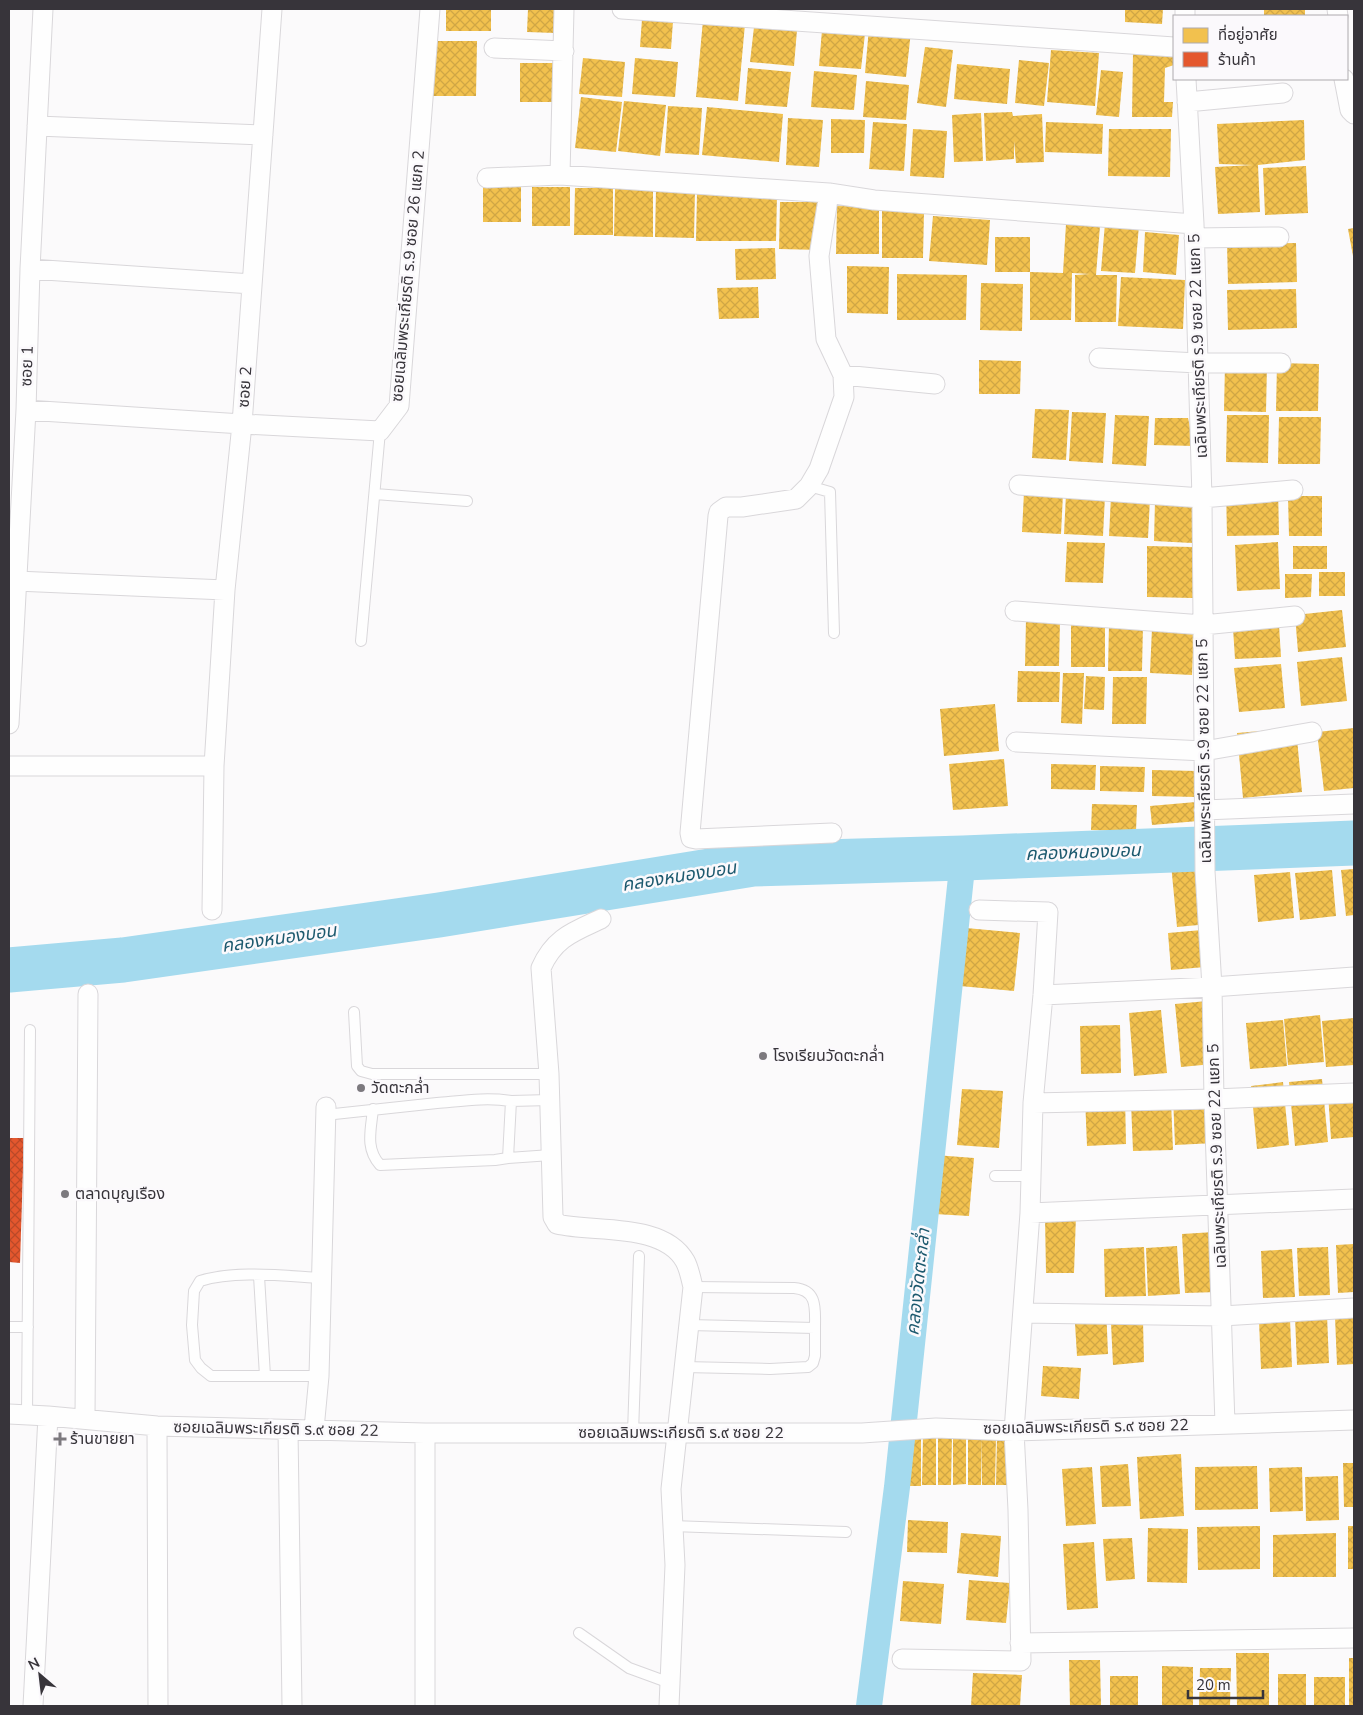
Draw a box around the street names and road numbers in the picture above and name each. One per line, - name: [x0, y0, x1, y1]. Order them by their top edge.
- street label: ซอยเฉลิมพระเกียรติ ร.9 ซอย 26 แยก 2: [386, 149, 430, 403]
- street label: เฉลิมพระเกียรติ ร.9 ซอย 22 แยก 5: [1183, 233, 1213, 459]
- street label: ซอย 1: [15, 345, 39, 387]
- street label: ซอย 2: [233, 366, 257, 408]
- street label: เฉลิมพระเกียรติ ร.9 ซอย 22 แยก 5: [1191, 638, 1217, 864]
- street label: เฉลิมพระเกียรติ ร.9 ซอย 22 แยก 5: [1202, 1043, 1232, 1269]
- street label: ซอยเฉลิมพระเกียรติ ร.๙ ซอย 22: [983, 1414, 1189, 1440]
- street label: ซอยเฉลิมพระเกียรติ ร.๙ ซอย 22: [173, 1416, 379, 1442]
- street label: ซอยเฉลิมพระเกียรติ ร.๙ ซอย 22: [578, 1422, 784, 1444]

